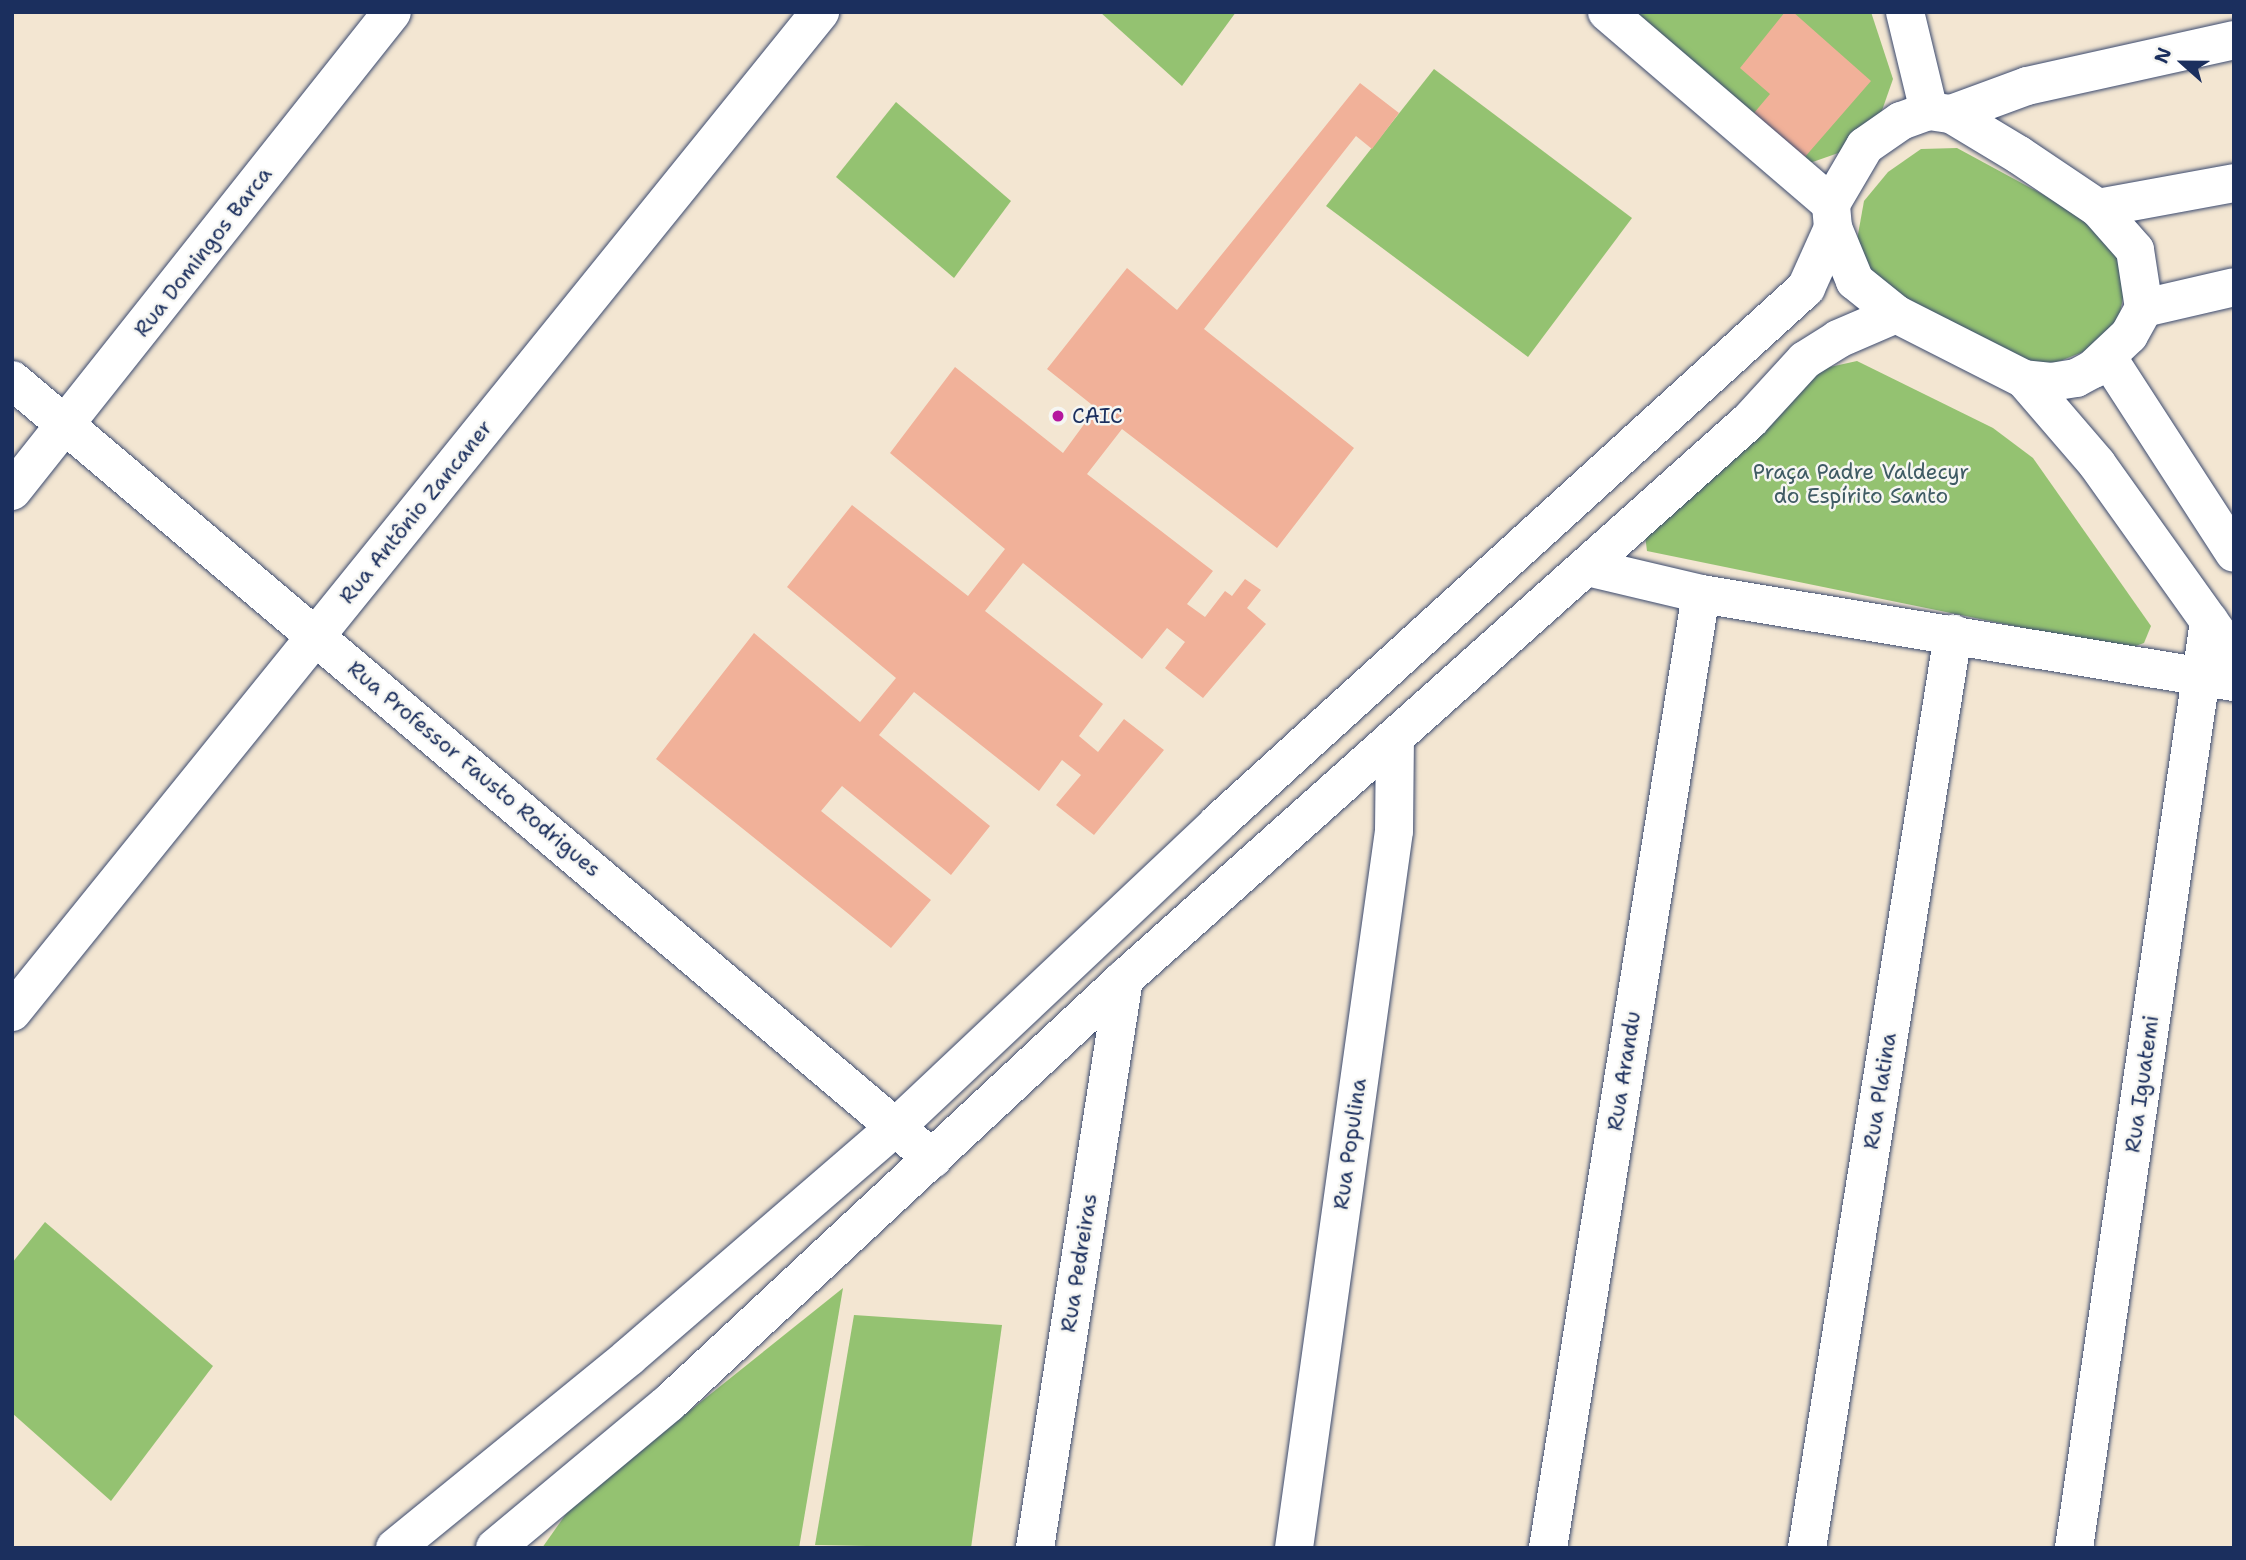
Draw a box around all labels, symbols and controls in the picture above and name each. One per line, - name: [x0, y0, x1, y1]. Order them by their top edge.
- north arrow: [2148, 28, 2218, 98]
- text: N: [2149, 44, 2177, 67]
- street label: Rua Domingos Barca: [129, 162, 277, 342]
- place label: CAIC: [1072, 403, 1123, 429]
- marker: CAIC: [1050, 408, 1066, 424]
- street label: Rua Antônio Zancaner: [334, 415, 498, 609]
- park label: Praça Padre Valdecyr do Espírito Santo: [1753, 459, 1969, 509]
- street label: Rua Professor Fausto Rodrigues: [342, 656, 606, 882]
- street label: Rua Arandu: [1602, 1009, 1646, 1133]
- street label: Rua Iguatemi: [2120, 1014, 2164, 1154]
- street label: Rua Platina: [1858, 1031, 1902, 1151]
- street label: Rua Populina: [1328, 1077, 1372, 1211]
- street label: Rua Pedreiras: [1056, 1192, 1102, 1334]

